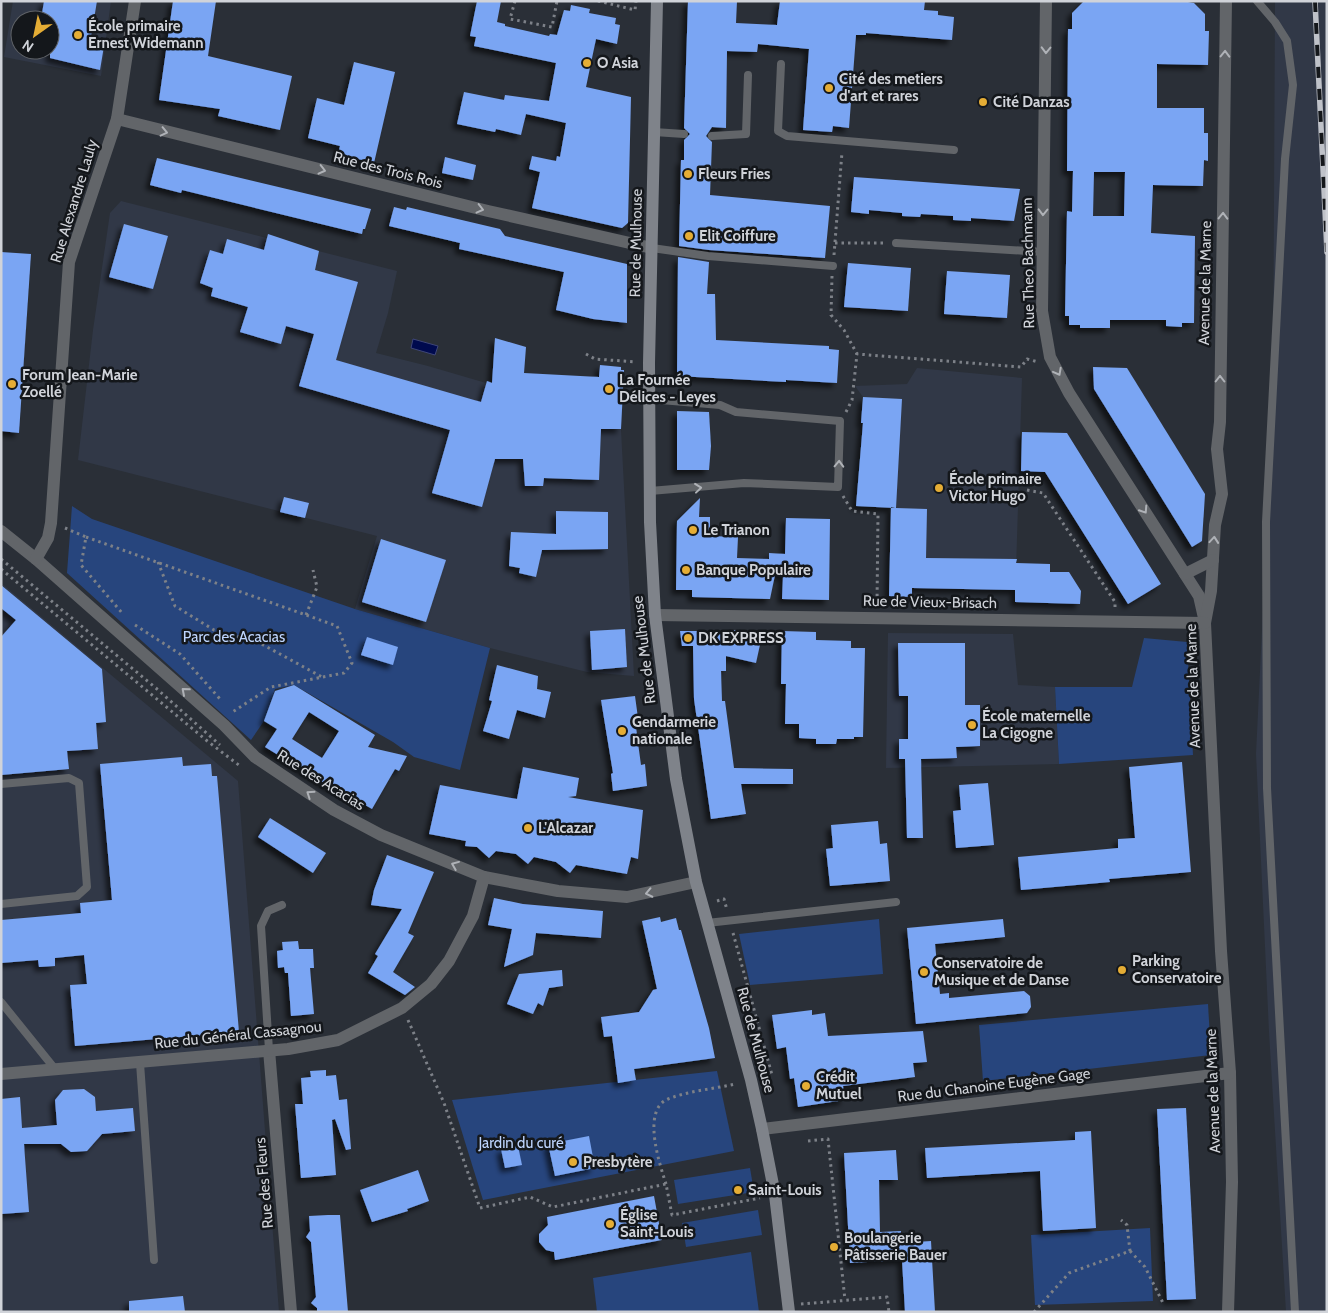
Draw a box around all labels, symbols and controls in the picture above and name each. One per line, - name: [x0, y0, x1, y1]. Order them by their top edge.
- north arrow: [10, 10, 60, 60]
- place label: École primaire Ernest Widemann: [88, 16, 204, 52]
- marker: École primaire Ernest Widemann: [72, 29, 84, 41]
- text: N: [19, 36, 37, 56]
- one-way arrow: [1041, 46, 1051, 54]
- one-way arrow: [1220, 50, 1231, 58]
- place label: O Asia: [597, 54, 639, 72]
- marker: O Asia: [581, 57, 593, 69]
- place label: Cité des metiers d'art et rares: [839, 70, 943, 105]
- marker: Cité des metiers d'art et rares: [823, 82, 835, 94]
- place label: Cité Danzas: [993, 93, 1070, 111]
- marker: Cité Danzas: [977, 96, 989, 108]
- one-way arrow: [159, 126, 168, 137]
- street label: Rue Alexandre Lauly: [47, 137, 101, 265]
- street label: Rue des Trois Rois: [331, 148, 445, 192]
- one-way arrow: [317, 165, 325, 175]
- place label: Fleurs Fries: [698, 165, 770, 183]
- marker: Fleurs Fries: [682, 168, 694, 180]
- street label: Rue de Mulhouse: [626, 188, 646, 298]
- street label: Rue Theo Bachmann: [1018, 197, 1038, 329]
- one-way arrow: [475, 203, 484, 214]
- one-way arrow: [1038, 209, 1048, 217]
- one-way arrow: [1218, 212, 1228, 220]
- street label: Avenue de la Marne: [1195, 220, 1215, 345]
- place label: Elit Coiffure: [699, 227, 776, 245]
- marker: Elit Coiffure: [683, 230, 695, 242]
- place label: Forum Jean-Marie Zoellé: [22, 366, 138, 401]
- one-way arrow: [1052, 367, 1062, 376]
- place label: La Fournée Délices - Leyes: [619, 371, 716, 406]
- one-way arrow: [1215, 375, 1225, 382]
- marker: Forum Jean-Marie Zoellé: [6, 378, 18, 390]
- marker: La Fournée Délices - Leyes: [603, 383, 615, 395]
- one-way arrow: [833, 459, 844, 467]
- place label: École primaire Victor Hugo: [949, 469, 1042, 505]
- marker: École primaire Victor Hugo: [933, 482, 945, 494]
- one-way arrow: [695, 483, 703, 494]
- one-way arrow: [1138, 504, 1147, 514]
- place label: Le Trianon: [703, 521, 770, 539]
- marker: Le Trianon: [687, 524, 699, 536]
- one-way arrow: [1208, 535, 1219, 543]
- place label: Banque Populaire: [696, 561, 811, 579]
- marker: Banque Populaire: [680, 564, 692, 576]
- street label: Rue de Vieux-Brisach: [863, 592, 997, 612]
- street label: Rue de Mulhouse: [628, 595, 660, 705]
- street label: Avenue de la Marne: [1182, 623, 1204, 749]
- park label: Parc des Acacias: [183, 628, 285, 646]
- place label: DK EXPRESS: [698, 629, 784, 647]
- marker: DK EXPRESS: [682, 632, 694, 644]
- one-way arrow: [182, 688, 191, 697]
- place label: École maternelle La Cigogne: [982, 706, 1091, 742]
- place label: Gendarmerie nationale: [632, 713, 716, 748]
- marker: École maternelle La Cigogne: [966, 719, 978, 731]
- marker: Gendarmerie nationale: [616, 725, 628, 737]
- street label: Rue des Acacias: [274, 746, 368, 814]
- one-way arrow: [306, 791, 316, 800]
- place label: L'Alcazar: [538, 819, 593, 837]
- marker: L'Alcazar: [522, 822, 534, 834]
- one-way arrow: [452, 861, 460, 871]
- one-way arrow: [644, 887, 653, 897]
- place label: Parking Conservatoire: [1132, 952, 1222, 987]
- place label: Conservatoire de Musique et de Danse: [934, 954, 1069, 989]
- marker: Parking Conservatoire: [1116, 964, 1128, 976]
- marker: Conservatoire de Musique et de Danse: [918, 966, 930, 978]
- street label: Rue de Mulhouse: [733, 985, 779, 1095]
- street label: Rue du Général Cassagnou: [154, 1017, 322, 1053]
- street label: Avenue de la Marne: [1202, 1028, 1224, 1154]
- street label: Rue du Chanoine Eugène Gage: [897, 1064, 1092, 1106]
- place label: Crédit Mutuel: [816, 1068, 862, 1103]
- marker: Crédit Mutuel: [800, 1080, 812, 1092]
- park label: Jardin du curé: [477, 1134, 564, 1152]
- street label: Rue des Fleurs: [251, 1137, 277, 1229]
- place label: Presbytère: [583, 1153, 653, 1171]
- marker: Presbytère: [567, 1156, 579, 1168]
- place label: Saint-Louis: [748, 1181, 822, 1199]
- marker: Saint-Louis: [732, 1184, 744, 1196]
- place label: Église Saint-Louis: [620, 1205, 694, 1241]
- marker: Église Saint-Louis: [604, 1218, 616, 1230]
- place label: Boulangerie Pâtisserie Bauer: [844, 1229, 947, 1264]
- marker: Boulangerie Pâtisserie Bauer: [828, 1241, 840, 1253]

